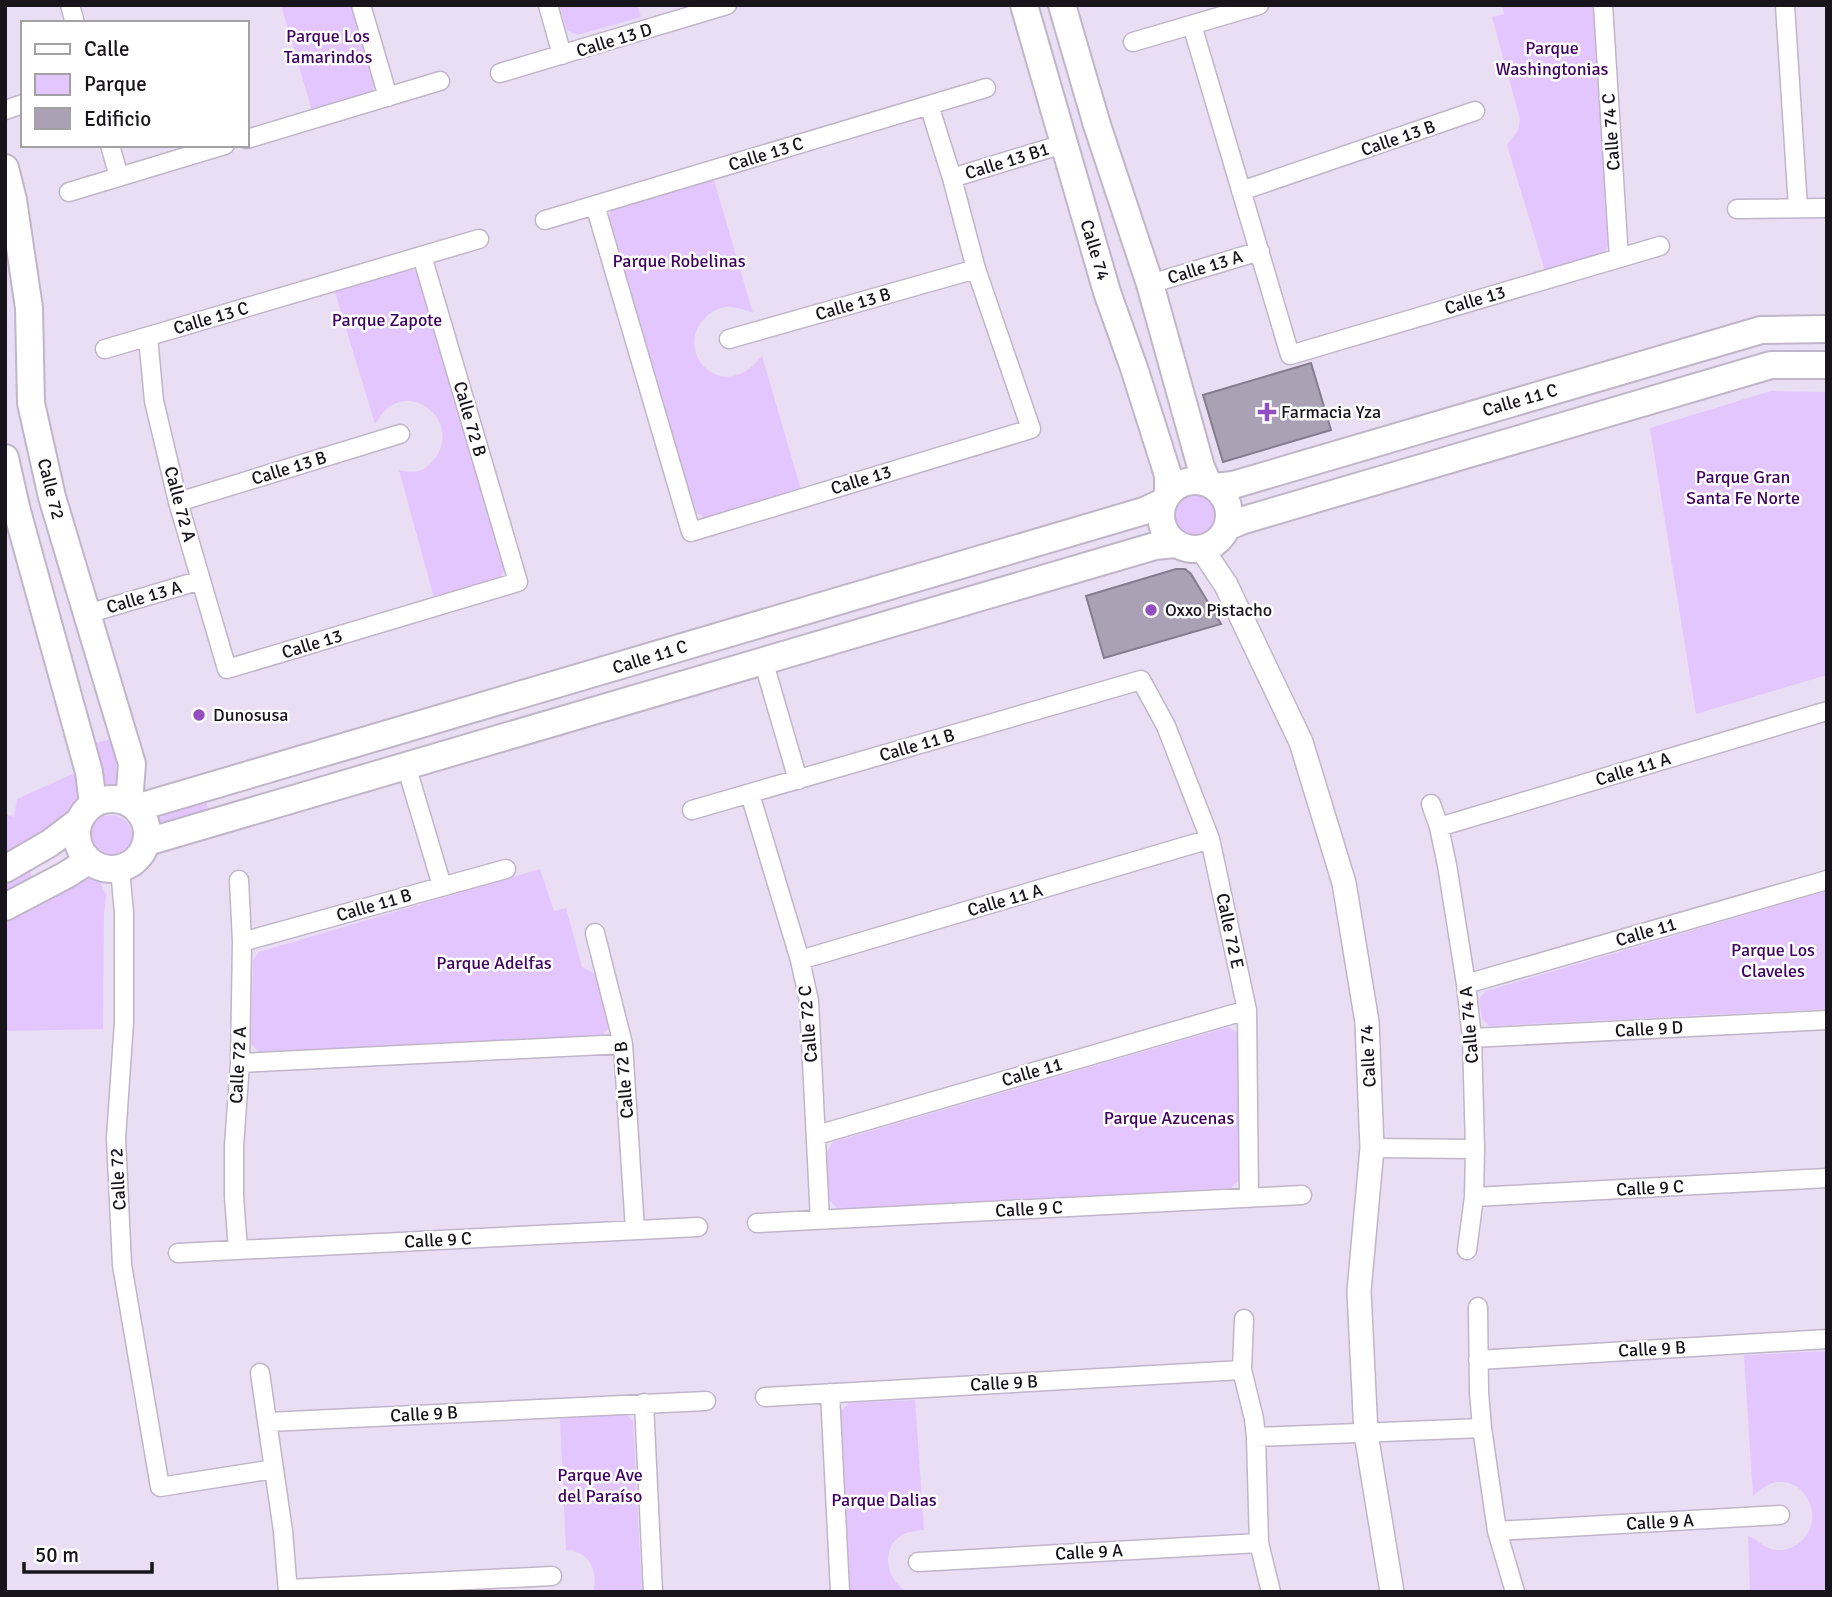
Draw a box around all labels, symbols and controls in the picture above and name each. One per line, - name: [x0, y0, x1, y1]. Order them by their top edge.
- street label: Calle 13 D: [573, 18, 655, 62]
- legend: [21, 21, 248, 147]
- park label: Parque Los Tamarindos: [284, 25, 372, 68]
- text: Calle: [84, 36, 130, 62]
- park label: Parque Washingtonias: [1496, 37, 1609, 80]
- text: Parque: [84, 71, 147, 97]
- street label: Calle 74 C: [1597, 93, 1625, 171]
- text: Edificio: [84, 106, 151, 132]
- street label: Calle 13 B: [1358, 115, 1438, 161]
- street label: Calle 13 C: [726, 132, 806, 176]
- street label: Calle 13 B1: [962, 138, 1052, 184]
- street label: Calle 74: [1075, 217, 1115, 283]
- street label: Calle 13 A: [1165, 245, 1245, 289]
- park label: Parque Robelinas: [612, 250, 746, 272]
- street label: Calle 13: [1442, 281, 1508, 319]
- street label: Calle 13 B: [813, 283, 893, 325]
- street label: Calle 13 C: [171, 297, 251, 339]
- park label: Parque Zapote: [332, 309, 442, 331]
- street label: Calle 72 B: [449, 379, 491, 459]
- street label: Calle 11 C: [1480, 379, 1560, 421]
- place label: Farmacia Yza: [1281, 401, 1381, 423]
- marker: Farmacia Yza: [1259, 404, 1275, 420]
- street label: Calle 13 B: [249, 446, 329, 490]
- street label: Calle 72: [33, 456, 69, 522]
- street label: Calle 13: [828, 460, 894, 500]
- street label: Calle 72 A: [159, 464, 201, 544]
- park label: Parque Gran Santa Fe Norte: [1686, 466, 1800, 509]
- street label: Calle 13 A: [104, 576, 184, 618]
- place label: Oxxo Pistacho: [1165, 599, 1272, 621]
- marker: Oxxo Pistacho: [1143, 602, 1159, 618]
- street label: Calle 13: [279, 624, 345, 664]
- street label: Calle 11 C: [610, 635, 690, 679]
- place label: Dunosusa: [213, 704, 288, 726]
- marker: Dunosusa: [191, 707, 207, 723]
- street label: Calle 11 B: [877, 724, 957, 766]
- street label: Calle 11 A: [1593, 747, 1673, 791]
- street label: Calle 11 A: [965, 879, 1045, 921]
- street label: Calle 11 B: [334, 884, 414, 926]
- street label: Calle 72 E: [1211, 891, 1249, 971]
- street label: Calle 11: [1613, 913, 1679, 951]
- park label: Parque Los Claveles: [1731, 939, 1815, 982]
- park label: Parque Adelfas: [436, 952, 552, 974]
- street label: Calle 72 C: [794, 984, 822, 1063]
- street label: Calle 74 A: [1455, 985, 1483, 1065]
- street label: Calle 9 D: [1614, 1016, 1684, 1042]
- street label: Calle 74: [1355, 1024, 1381, 1088]
- street label: Calle 72 A: [225, 1026, 251, 1104]
- street label: Calle 72 B: [610, 1040, 638, 1119]
- street label: Calle 11: [999, 1053, 1065, 1091]
- park label: Parque Azucenas: [1104, 1107, 1234, 1129]
- street label: Calle 72: [105, 1147, 131, 1211]
- street label: Calle 9 C: [1616, 1175, 1684, 1201]
- street label: Calle 9 C: [995, 1196, 1063, 1222]
- street label: Calle 9 C: [404, 1227, 472, 1253]
- street label: Calle 9 B: [1618, 1336, 1686, 1362]
- street label: Calle 9 B: [970, 1370, 1038, 1396]
- street label: Calle 9 B: [390, 1401, 458, 1427]
- park label: Parque Ave del Paraíso: [557, 1464, 643, 1507]
- park label: Parque Dalias: [831, 1489, 937, 1511]
- street label: Calle 9 A: [1626, 1509, 1694, 1535]
- scale bar: [24, 1530, 152, 1574]
- street label: Calle 9 A: [1055, 1539, 1123, 1565]
- text: 50 m: [35, 1542, 79, 1568]

